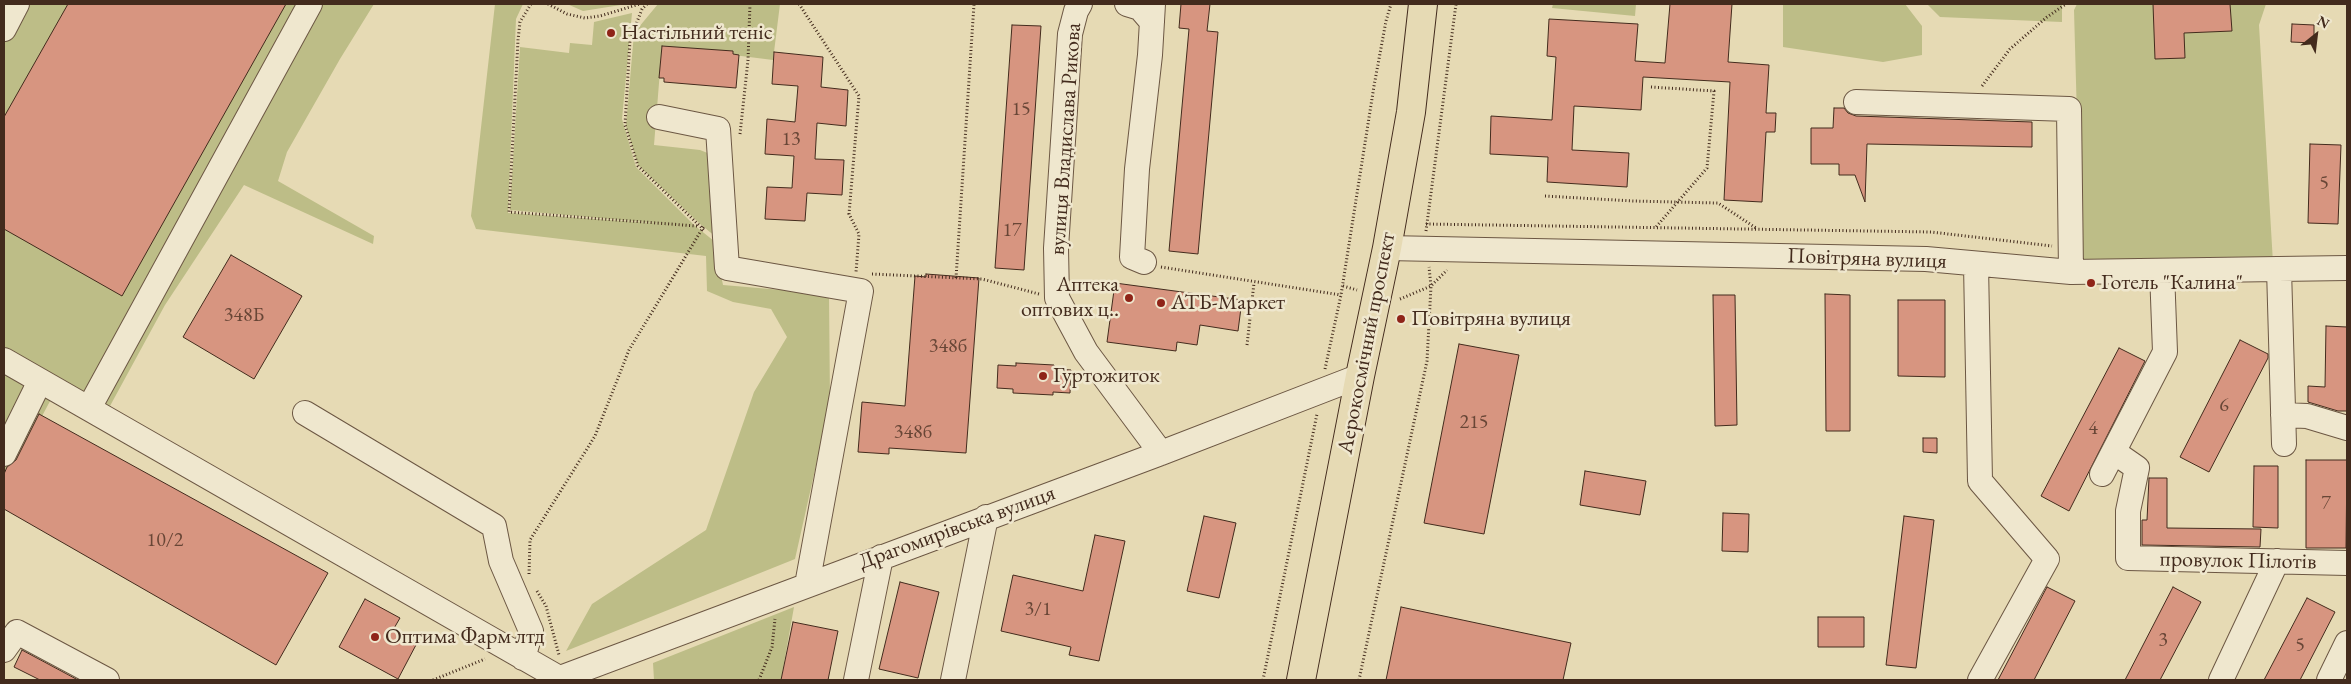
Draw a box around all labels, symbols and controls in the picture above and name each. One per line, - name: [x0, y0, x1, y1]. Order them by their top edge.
- north arrow: [2291, 10, 2341, 60]
- text: N: [2314, 11, 2333, 32]
- place label: Настільний теніс: [621, 20, 773, 46]
- street label: вулиця Владислава Рикова: [1045, 22, 1087, 256]
- marker: Настільний теніс: [605, 27, 617, 39]
- house number: 15: [1011, 98, 1031, 122]
- house number: 13: [781, 128, 801, 152]
- house number: 5: [2319, 172, 2329, 196]
- house number: 17: [1002, 219, 1022, 243]
- street label: Аерокосмічний проспект: [1333, 230, 1401, 456]
- street label: Повітряна вулиця: [1787, 243, 1947, 275]
- place label: Готель "Калина": [2101, 270, 2243, 296]
- place label: Аптека оптових ц‥: [1021, 272, 1119, 324]
- marker: Готель "Калина": [2085, 277, 2097, 289]
- place label: АТБ-Маркет: [1171, 290, 1285, 316]
- marker: Аптека оптових ц‥: [1123, 292, 1135, 304]
- marker: АТБ-Маркет: [1155, 297, 1167, 309]
- house number: 348Б: [224, 304, 264, 328]
- place label: Повітряна вулиця: [1411, 306, 1571, 332]
- marker: Повітряна вулиця: [1395, 313, 1407, 325]
- house number: 348б: [929, 335, 967, 359]
- place label: Гуртожиток: [1053, 363, 1160, 389]
- marker: Гуртожиток: [1037, 370, 1049, 382]
- house number: 6: [2219, 394, 2229, 418]
- house number: 215: [1460, 411, 1488, 435]
- house number: 4: [2088, 417, 2098, 441]
- house number: 348б: [894, 421, 932, 445]
- street label: Драгомирівська вулиця: [855, 480, 1059, 576]
- house number: 7: [2321, 492, 2331, 516]
- house number: 10/2: [147, 529, 183, 553]
- street label: провулок Пілотів: [2159, 546, 2317, 576]
- house number: 3/1: [1024, 598, 1052, 622]
- place label: Оптима Фарм лтд: [385, 624, 544, 650]
- house number: 3: [2158, 629, 2168, 653]
- marker: Оптима Фарм лтд: [369, 631, 381, 643]
- house number: 5: [2295, 634, 2305, 658]

